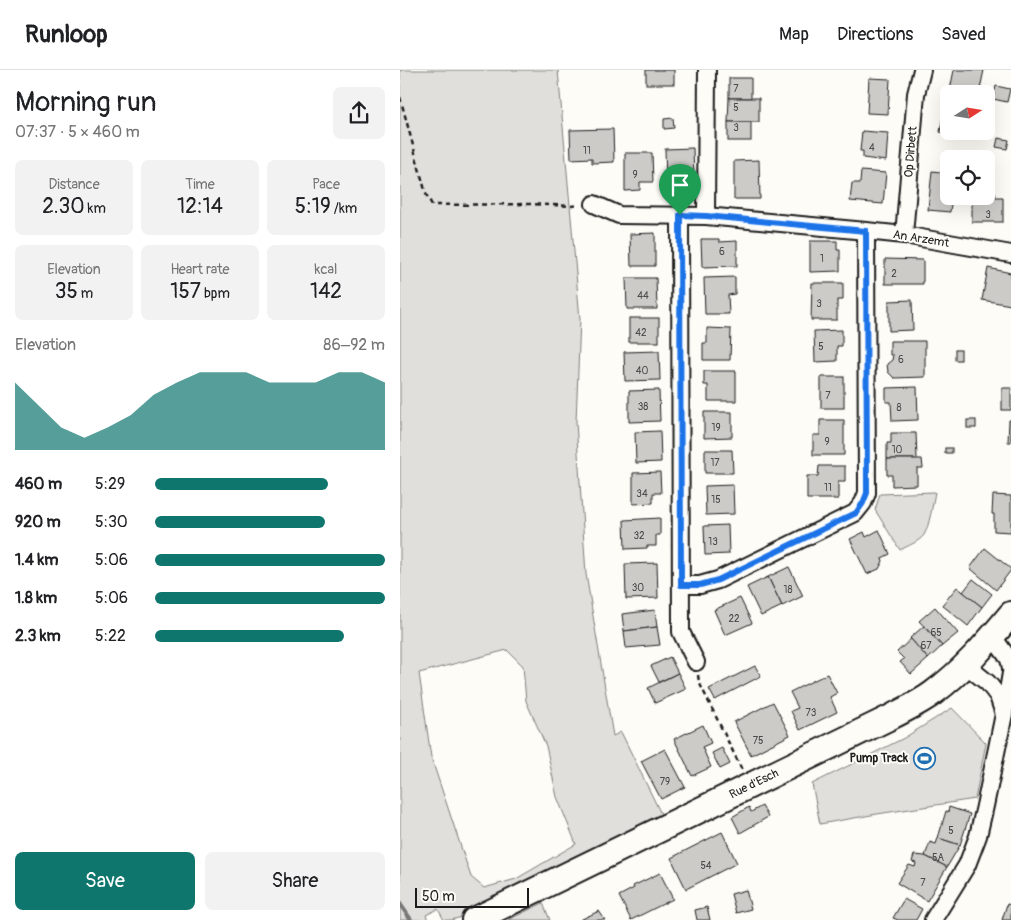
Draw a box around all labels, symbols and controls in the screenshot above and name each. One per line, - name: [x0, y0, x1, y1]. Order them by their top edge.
- text: Runloop: [25, 20, 108, 49]
- text: Map: [779, 23, 809, 46]
- text: Directions: [837, 23, 913, 46]
- text: Saved: [941, 23, 986, 46]
- house number: 7: [733, 83, 739, 95]
- text: Morning run: [15, 85, 157, 120]
- north arrow: [940, 85, 995, 140]
- map controls: [940, 85, 995, 205]
- button: share: [333, 87, 385, 139]
- house number: 5: [733, 102, 739, 114]
- text: 07:37 · 5 × 460 m: [15, 122, 140, 142]
- house number: 3: [733, 122, 739, 134]
- street label: Op Dirbett: [901, 126, 921, 178]
- house number: 4: [869, 142, 875, 154]
- house number: 11: [583, 145, 591, 157]
- button: locate: [940, 150, 995, 205]
- pin: [659, 164, 701, 215]
- house number: 9: [632, 169, 638, 181]
- icon: arrive: [666, 171, 694, 199]
- text: Distance: [48, 176, 100, 193]
- text: Time: [185, 176, 215, 193]
- text: Pace: [312, 176, 340, 193]
- text: 2.30: [42, 193, 85, 220]
- text: 12:14: [177, 193, 223, 220]
- text: 5:19: [295, 193, 331, 220]
- text: km: [85, 200, 106, 217]
- text: /km: [331, 200, 357, 217]
- house number: 3: [985, 209, 991, 221]
- street label: An Arzemt: [892, 227, 950, 251]
- house number: 6: [719, 246, 725, 258]
- house number: 1: [820, 253, 824, 265]
- text: Elevation: [47, 261, 101, 278]
- text: Heart rate: [170, 261, 230, 278]
- text: kcal: [315, 261, 337, 278]
- house number: 2: [891, 268, 897, 280]
- text: 35: [55, 278, 78, 305]
- text: 157: [170, 278, 201, 305]
- text: 142: [310, 278, 342, 305]
- text: m: [78, 285, 93, 302]
- text: bpm: [201, 285, 230, 302]
- house number: 44: [637, 290, 649, 302]
- house number: 3: [816, 298, 822, 310]
- house number: 42: [635, 327, 647, 339]
- text: Elevation: [15, 335, 76, 355]
- text: 86–92 m: [323, 335, 385, 355]
- house number: 5: [818, 341, 824, 353]
- house number: 6: [898, 354, 904, 366]
- house number: 40: [636, 365, 648, 377]
- house number: 7: [825, 390, 831, 402]
- house number: 38: [638, 401, 648, 413]
- house number: 8: [896, 402, 902, 414]
- house number: 19: [711, 422, 721, 434]
- house number: 9: [824, 436, 830, 448]
- house number: 10: [892, 444, 903, 456]
- house number: 17: [710, 457, 720, 469]
- text: 460 m: [15, 474, 62, 494]
- text: 5:29: [95, 474, 125, 494]
- house number: 11: [824, 482, 832, 494]
- house number: 34: [636, 488, 648, 500]
- house number: 15: [711, 494, 721, 506]
- text: 920 m: [15, 512, 61, 532]
- text: 5:30: [95, 512, 128, 532]
- house number: 32: [633, 530, 645, 542]
- house number: 13: [708, 536, 718, 548]
- text: 1.4 km: [15, 550, 58, 570]
- text: 5:06: [95, 550, 128, 570]
- house number: 30: [632, 582, 644, 594]
- house number: 18: [784, 584, 792, 596]
- text: 1.8 km: [15, 588, 57, 608]
- text: 5:06: [95, 588, 128, 608]
- house number: 22: [728, 613, 740, 625]
- text: 2.3 km: [15, 626, 61, 646]
- text: 5:22: [95, 626, 126, 646]
- house number: 65: [930, 627, 942, 639]
- house number: 67: [920, 640, 932, 652]
- house number: 73: [806, 707, 817, 719]
- house number: 75: [753, 735, 763, 747]
- sports icon: Pump Track: [912, 746, 936, 770]
- place label: Pump Track: [850, 751, 909, 766]
- street label: Rue d'Esch: [727, 765, 781, 802]
- house number: 79: [660, 776, 670, 788]
- house number: 5: [948, 825, 954, 837]
- button: Save: [15, 852, 195, 910]
- button: Share: [205, 852, 385, 910]
- house number: 5A: [932, 852, 944, 864]
- house number: 54: [700, 860, 712, 872]
- house number: 7: [920, 877, 926, 889]
- scale bar: [415, 885, 529, 908]
- text: 50 m: [422, 888, 455, 905]

